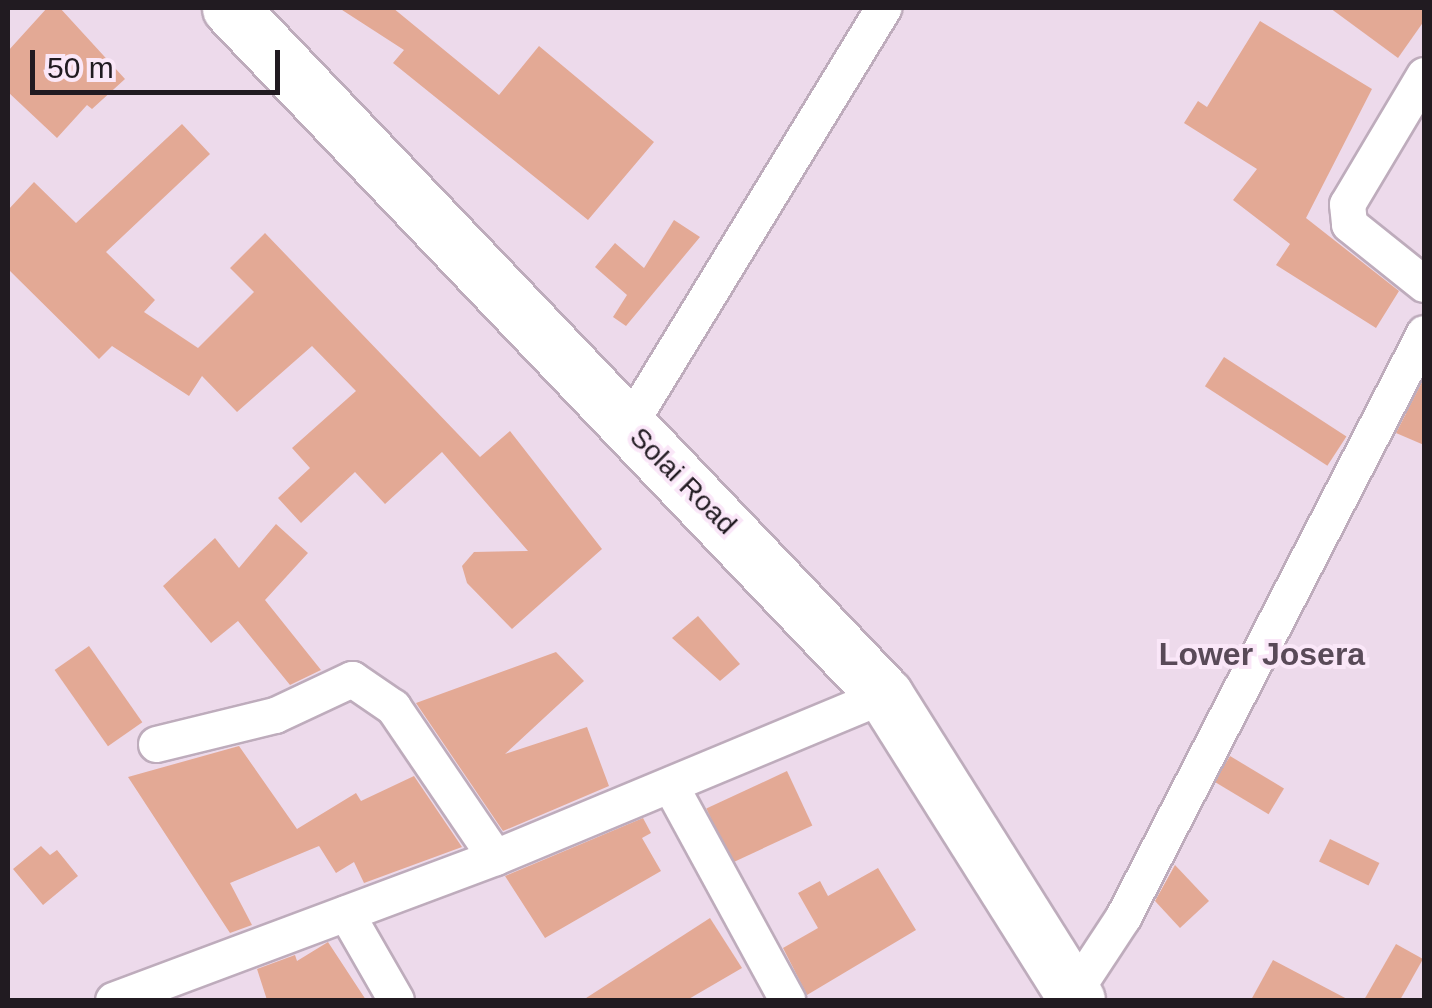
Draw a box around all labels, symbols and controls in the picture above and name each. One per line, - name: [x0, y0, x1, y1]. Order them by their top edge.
- scale bar: [35, 30, 285, 92]
- text: 50 m: [47, 51, 114, 84]
- street label: Solai Road: [623, 421, 743, 541]
- district label: Lower Josera: [1159, 635, 1365, 673]

